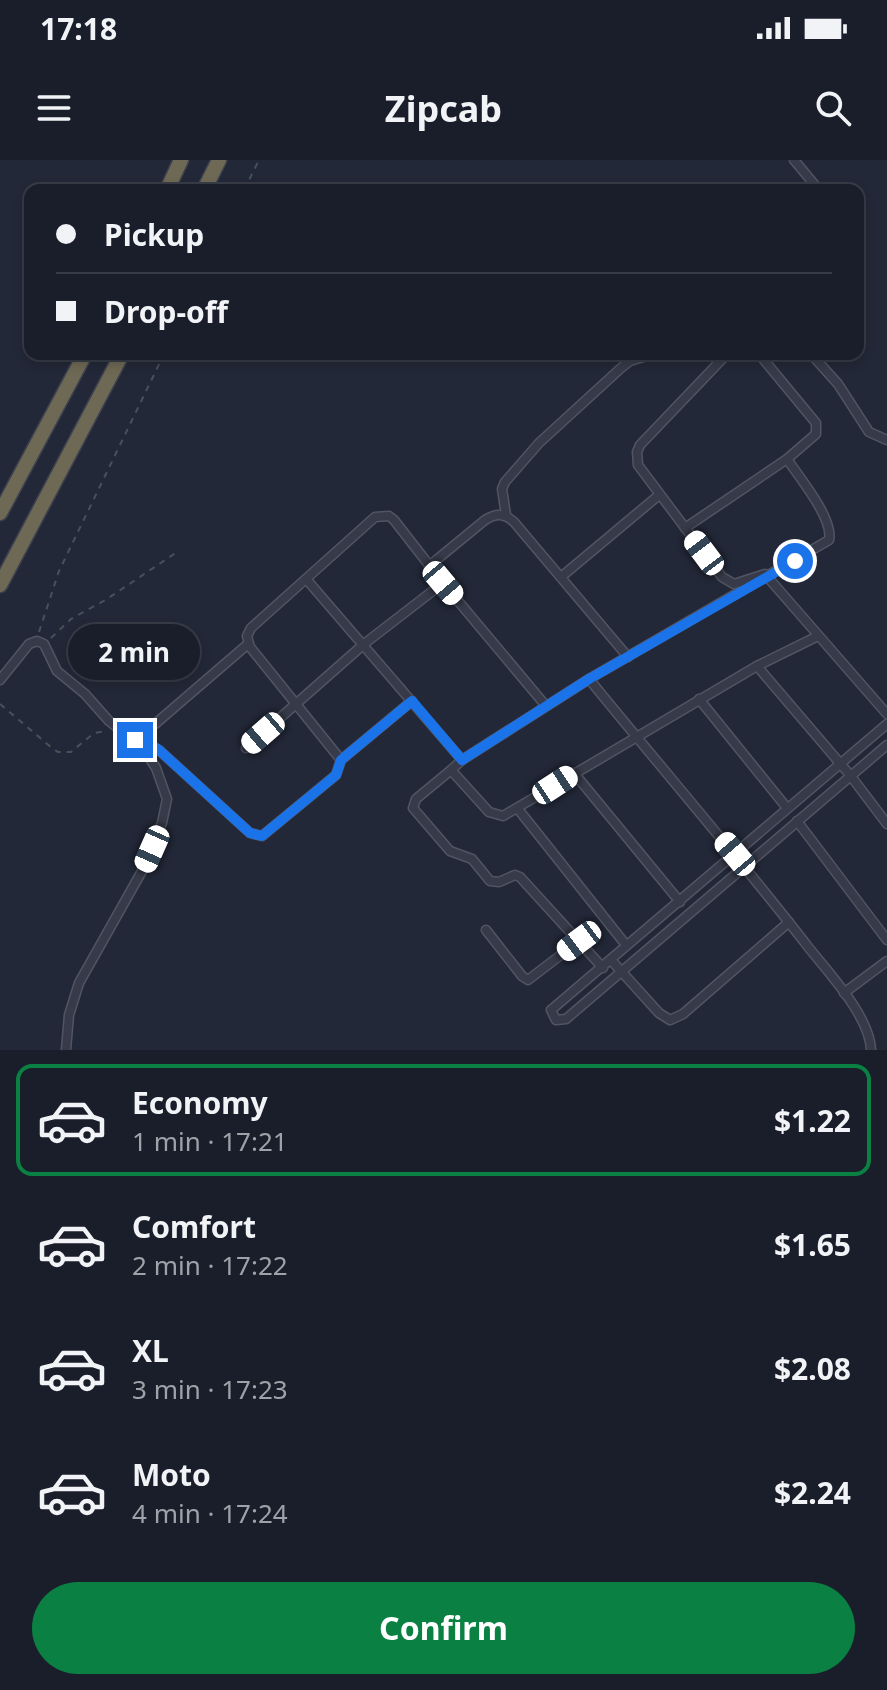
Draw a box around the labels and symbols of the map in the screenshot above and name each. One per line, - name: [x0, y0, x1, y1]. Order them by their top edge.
- car: [680, 527, 728, 579]
- route start: [777, 543, 813, 579]
- car: [418, 557, 468, 609]
- callout: 2 min: [69, 624, 201, 680]
- car: [237, 708, 289, 758]
- route end: [117, 722, 153, 758]
- car: [528, 762, 582, 808]
- car: [131, 822, 173, 876]
- car: [710, 828, 760, 880]
- car: [553, 917, 605, 965]

